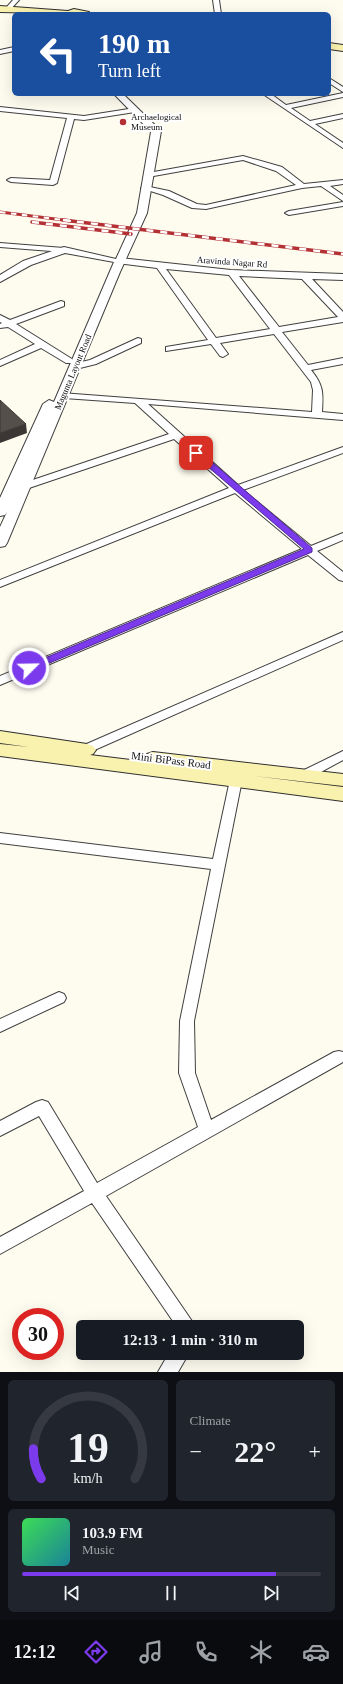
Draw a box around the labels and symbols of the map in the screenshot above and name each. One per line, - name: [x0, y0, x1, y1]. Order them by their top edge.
- place label: Archaelogical Museum: [131, 112, 182, 132]
- marker: Archaelogical Museum: [118, 117, 128, 127]
- street label: Aravinda Nagar Rd: [196, 255, 268, 269]
- street label: Magunta Layout Road: [53, 332, 94, 411]
- pin: [179, 436, 213, 470]
- position arrow: [8, 647, 50, 689]
- street label: Mini BiPass Road: [131, 749, 212, 771]
- speed limit sign: 30: [12, 1308, 64, 1360]

